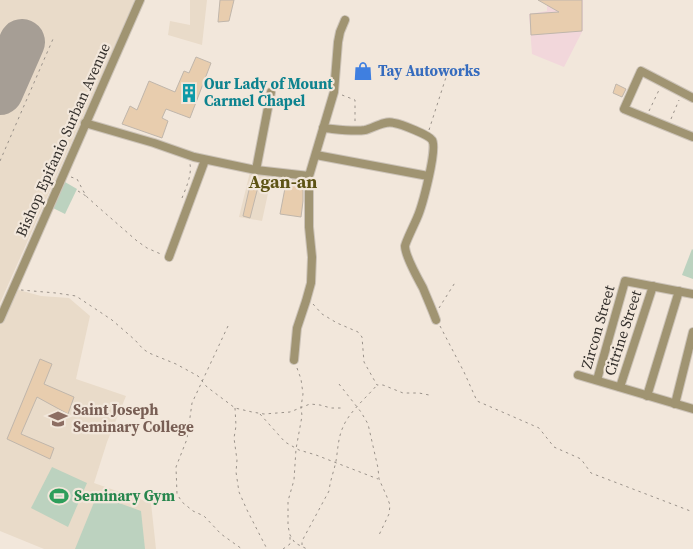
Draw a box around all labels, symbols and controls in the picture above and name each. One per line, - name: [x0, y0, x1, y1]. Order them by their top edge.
- street label: Bishop Epifanio Surban Avenue: [10, 39, 115, 240]
- shop icon: Tay Autoworks: [352, 60, 374, 82]
- place label: Tay Autoworks: [378, 60, 480, 81]
- place label: Our Lady of Mount Carmel Chapel: [204, 73, 333, 111]
- building icon: Our Lady of Mount Carmel Chapel: [178, 82, 200, 104]
- district label: Agan-an: [249, 169, 317, 194]
- street label: Zircon Street: [576, 283, 619, 371]
- street label: Citrine Street: [599, 287, 646, 378]
- place label: Saint Joseph Seminary College: [73, 399, 194, 437]
- school or university icon: Saint Joseph Seminary College: [47, 408, 69, 430]
- sports icon: Seminary Gym: [48, 485, 70, 507]
- place label: Seminary Gym: [74, 485, 176, 506]

